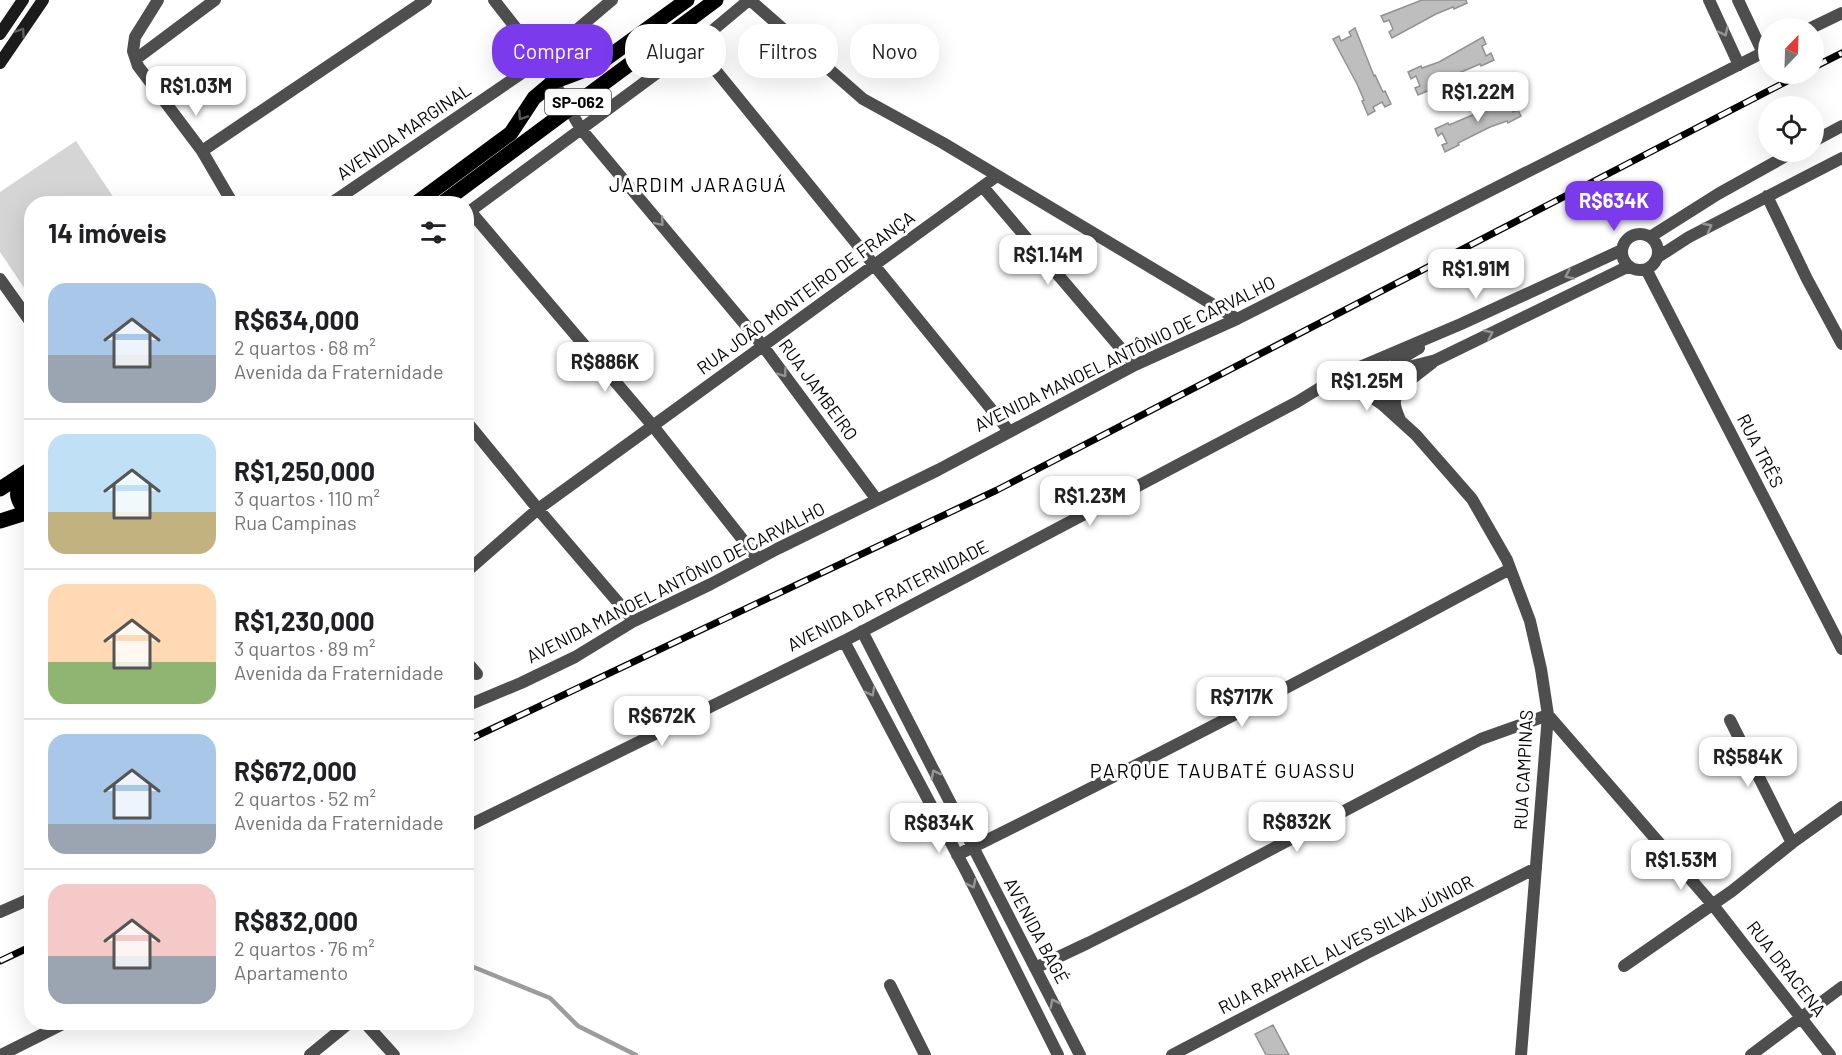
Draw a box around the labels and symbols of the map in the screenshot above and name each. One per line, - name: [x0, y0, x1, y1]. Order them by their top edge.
- north arrow: [1758, 18, 1824, 84]
- one-way arrow: [1717, 26, 1729, 37]
- one-way arrow: [14, 27, 25, 38]
- pin: R$1.03M: [141, 66, 251, 117]
- pin: R$1.22M: [1423, 72, 1533, 123]
- street label: AVENIDA MARGINAL: [332, 78, 475, 184]
- road number: SP-062: [545, 89, 611, 115]
- one-way arrow: [518, 110, 529, 121]
- district label: JARDIM JARAGUÁ: [609, 172, 787, 196]
- pin: R$634K: [1565, 181, 1663, 232]
- street label: RUA JOÃO MONTEIRO DE FRANÇA: [692, 206, 919, 379]
- one-way arrow: [652, 215, 663, 226]
- one-way arrow: [1702, 223, 1712, 234]
- pin: R$1.14M: [993, 235, 1103, 286]
- pin: R$1.91M: [1421, 249, 1531, 300]
- one-way arrow: [1565, 267, 1576, 279]
- street label: AVENIDA MANOEL ANTÔNIO DE CARVALHO: [971, 270, 1279, 436]
- one-way arrow: [1482, 329, 1493, 341]
- street label: RUA JAMBEIRO: [775, 334, 863, 444]
- pin: R$886K: [556, 342, 654, 393]
- pin: R$1.25M: [1312, 361, 1422, 412]
- one-way arrow: [776, 366, 787, 377]
- street label: RUA TRÊS: [1733, 410, 1789, 491]
- pin: R$1.23M: [1035, 476, 1145, 527]
- street label: AVENIDA MANOEL ANTÔNIO DE CARVALHO: [523, 497, 828, 667]
- street label: AVENIDA DA FRATERNIDADE: [783, 535, 992, 656]
- pin: R$717K: [1193, 677, 1291, 728]
- one-way arrow: [864, 686, 875, 697]
- pin: R$672K: [613, 696, 711, 747]
- street label: RUA CAMPINAS: [1509, 709, 1537, 830]
- pin: R$584K: [1699, 737, 1797, 788]
- district label: PARQUE TAUBATÉ GUASSU: [1090, 758, 1356, 782]
- one-way arrow: [931, 769, 942, 780]
- pin: R$832K: [1248, 802, 1346, 853]
- pin: R$834K: [890, 803, 988, 854]
- pin: R$1.53M: [1626, 840, 1736, 891]
- street label: RUA RAPHAEL ALVES SILVA JÚNIOR: [1214, 870, 1477, 1018]
- street label: AVENIDA BAGÉ: [1000, 874, 1074, 987]
- one-way arrow: [965, 877, 976, 888]
- street label: RUA DRACENA: [1743, 916, 1831, 1021]
- one-way arrow: [1049, 998, 1061, 1009]

